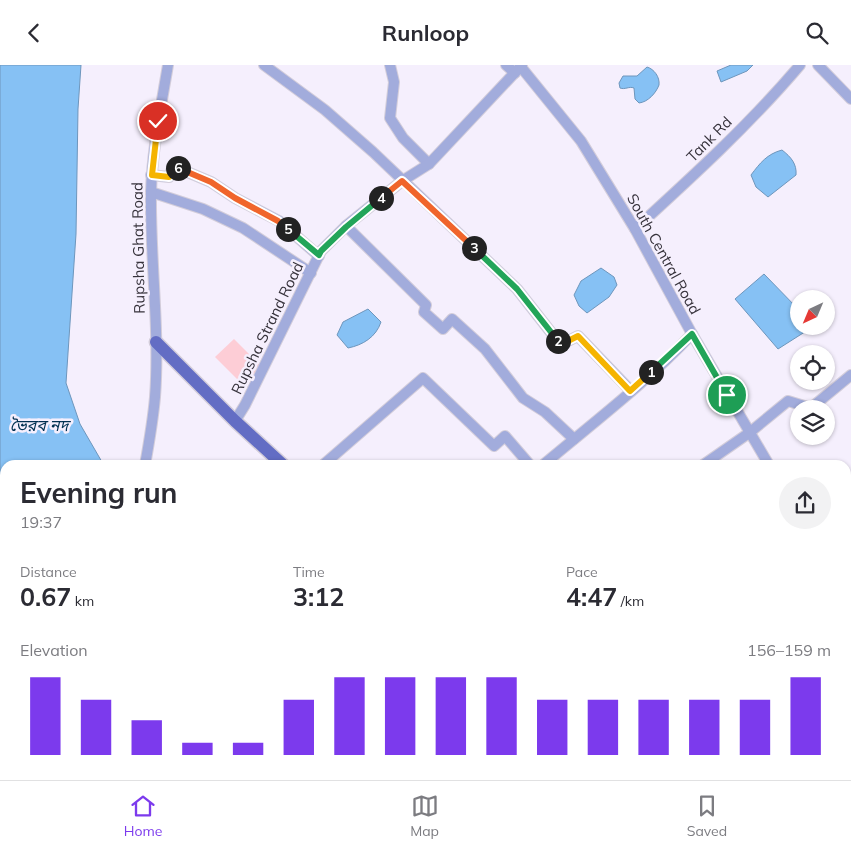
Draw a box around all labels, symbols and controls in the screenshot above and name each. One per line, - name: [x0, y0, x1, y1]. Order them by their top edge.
- icon: back: [20, 19, 48, 47]
- text: Runloop: [382, 19, 469, 47]
- icon: search: [803, 19, 831, 47]
- pin: [137, 100, 179, 142]
- icon: check: [144, 107, 172, 135]
- street label: Tank Rd: [682, 112, 736, 166]
- pin: 6: [166, 155, 190, 181]
- text: 6: [174, 159, 183, 177]
- street label: Rupsha Ghat Road: [127, 182, 149, 314]
- pin: 4: [368, 185, 394, 211]
- text: 4: [377, 189, 386, 207]
- street label: South Central Road: [623, 190, 705, 318]
- pin: 5: [276, 217, 300, 241]
- text: 5: [284, 220, 293, 238]
- pin: 3: [462, 235, 486, 261]
- text: 3: [470, 239, 479, 257]
- street label: Rupsha Strand Road: [227, 259, 307, 397]
- north arrow: [790, 290, 835, 335]
- map controls: [790, 290, 835, 445]
- pin: 2: [546, 329, 570, 353]
- text: 2: [554, 332, 563, 350]
- button: locate: [790, 345, 835, 390]
- pin: 1: [638, 359, 664, 385]
- text: 1: [647, 363, 656, 381]
- pin: [706, 374, 748, 416]
- icon: arrive: [713, 381, 741, 409]
- button: layers: [790, 400, 835, 445]
- water label: ভৈরব নদ: [10, 415, 72, 435]
- text: Evening run: [20, 475, 177, 510]
- button: share: [779, 477, 831, 529]
- text: 19:37: [20, 512, 62, 532]
- text: Distance: [20, 563, 77, 581]
- text: Time: [293, 563, 325, 581]
- text: Pace: [566, 563, 598, 581]
- text: 0.67: [20, 581, 71, 612]
- text: 3:12: [293, 581, 344, 612]
- text: 4:47: [566, 581, 617, 612]
- text: km: [71, 592, 94, 610]
- text: /km: [617, 592, 644, 610]
- text: Elevation: [20, 640, 88, 660]
- text: 156–159 m: [747, 640, 831, 660]
- tab: Home: [124, 792, 162, 840]
- tab: Map: [410, 792, 439, 840]
- tab: Saved: [687, 792, 727, 840]

